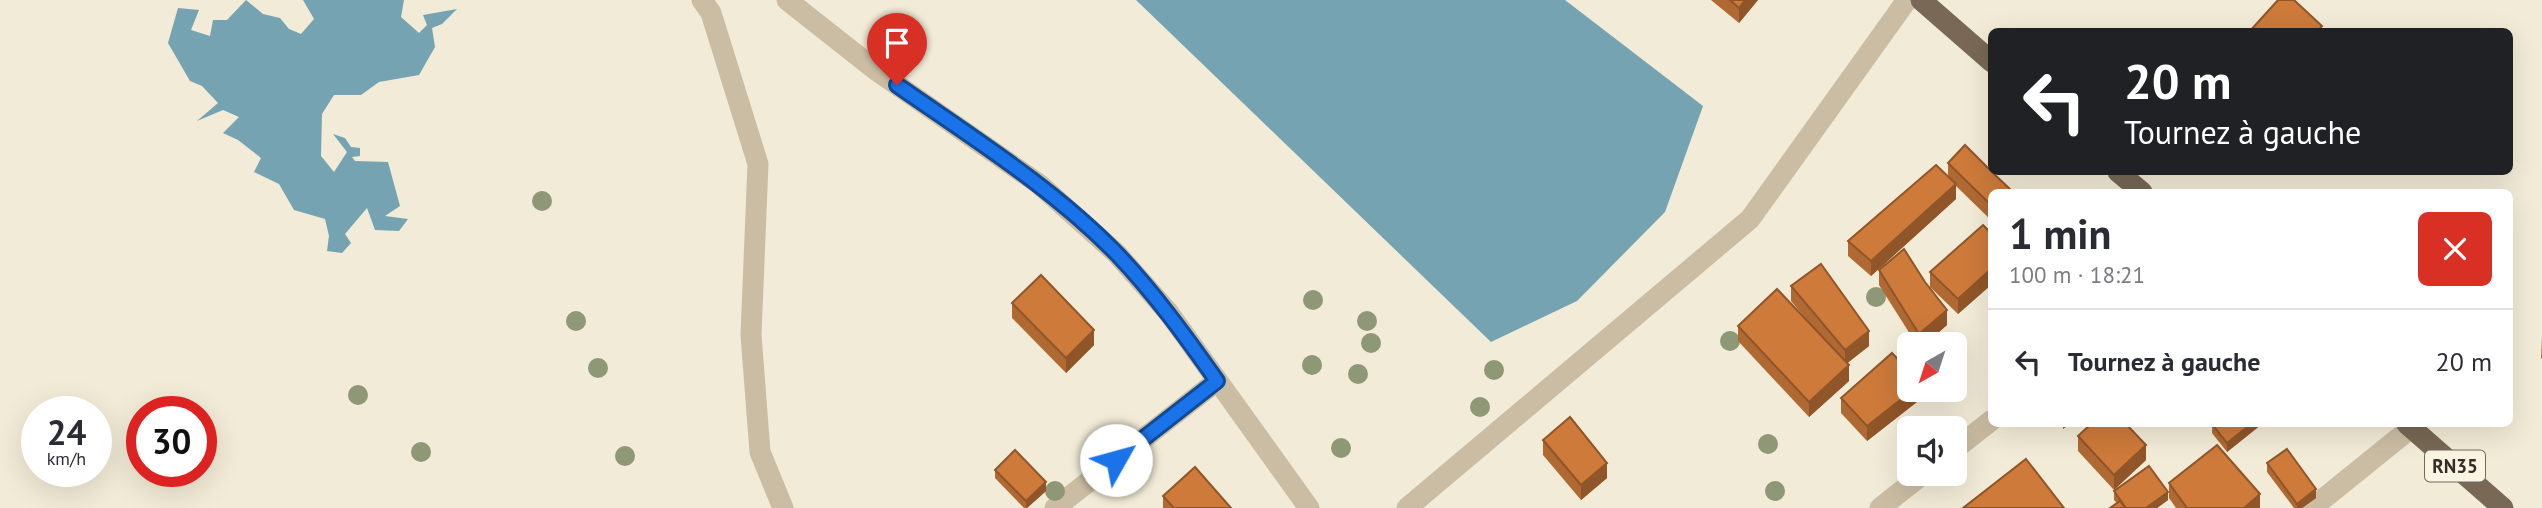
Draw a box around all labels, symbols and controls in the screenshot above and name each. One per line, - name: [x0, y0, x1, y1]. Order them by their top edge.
- pin: [867, 13, 927, 85]
- icon: arrive: [878, 24, 916, 62]
- text: 20 m: [2124, 49, 2231, 113]
- icon: left: [2009, 56, 2100, 147]
- text: Tournez à gauche: [2124, 111, 2361, 153]
- text: 1 min: [2009, 206, 2111, 261]
- button: close: [2418, 212, 2492, 286]
- text: 100 m · 18:21: [2009, 260, 2145, 289]
- north arrow: [1897, 332, 1967, 402]
- map controls: [1897, 332, 1967, 486]
- icon: left: [2009, 343, 2047, 381]
- text: Tournez à gauche: [2068, 345, 2260, 378]
- text: 20 m: [2436, 345, 2492, 378]
- speed limit sign: 30: [126, 396, 217, 487]
- text: 24: [47, 409, 86, 455]
- button: sound: [1897, 416, 1967, 486]
- position arrow: [1079, 423, 1153, 497]
- text: km/h: [47, 447, 86, 470]
- road number: RN35: [2425, 450, 2485, 481]

